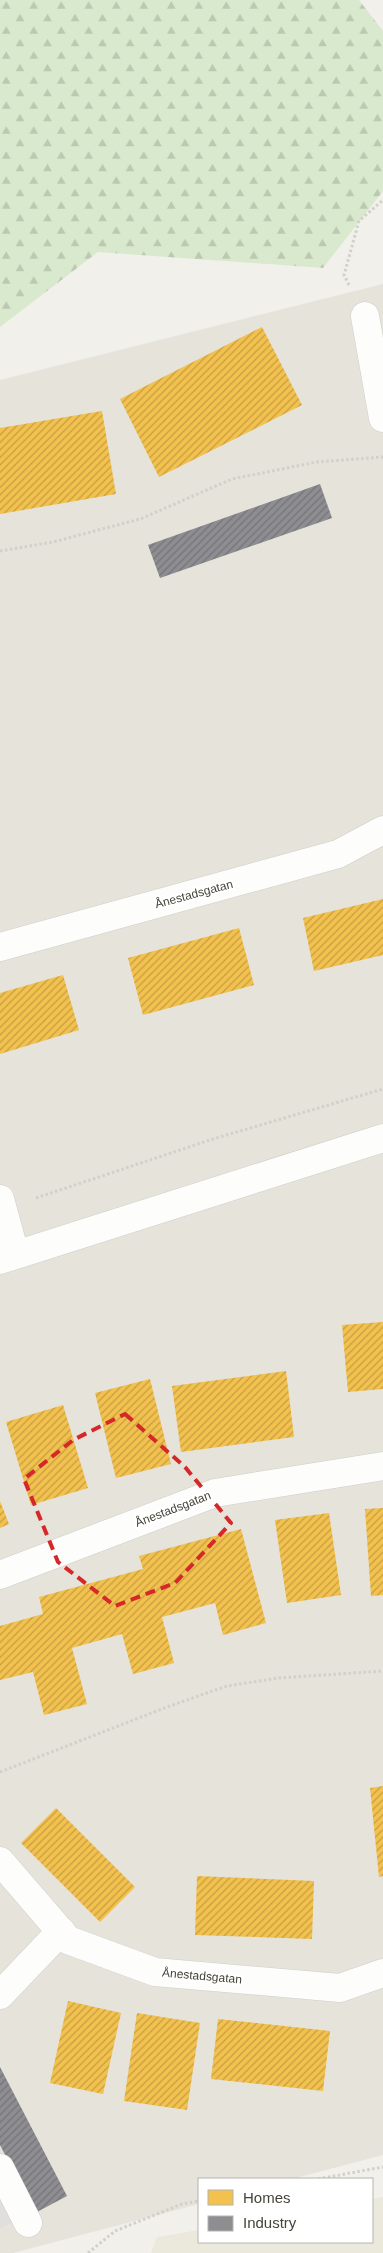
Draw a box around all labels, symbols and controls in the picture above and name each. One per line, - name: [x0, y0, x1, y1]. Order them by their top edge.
- street label: Ånestadsgatan: [153, 876, 234, 911]
- street label: Ånestadsgatan: [133, 1487, 213, 1530]
- street label: Ånestadsgatan: [162, 1965, 243, 1986]
- legend: [198, 2178, 373, 2243]
- text: Homes: [243, 2189, 291, 2206]
- text: Industry: [243, 2214, 297, 2231]

